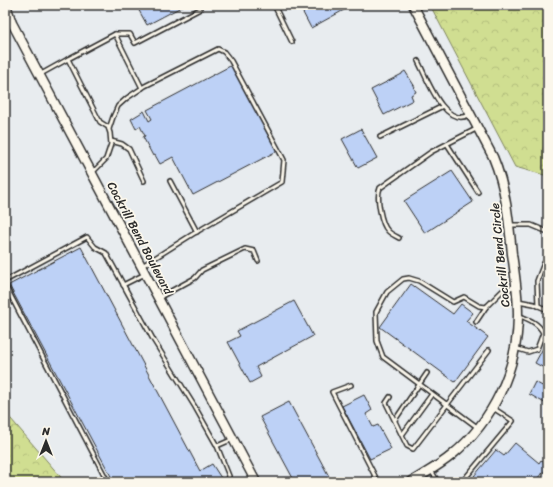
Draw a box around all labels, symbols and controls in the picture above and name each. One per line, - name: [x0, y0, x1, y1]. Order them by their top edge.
- street label: Cockrill Bend Boulevard: [101, 177, 180, 299]
- street label: Cockrill Bend Circle: [484, 202, 516, 308]
- north arrow: [26, 421, 66, 461]
- text: N: [41, 422, 50, 441]

